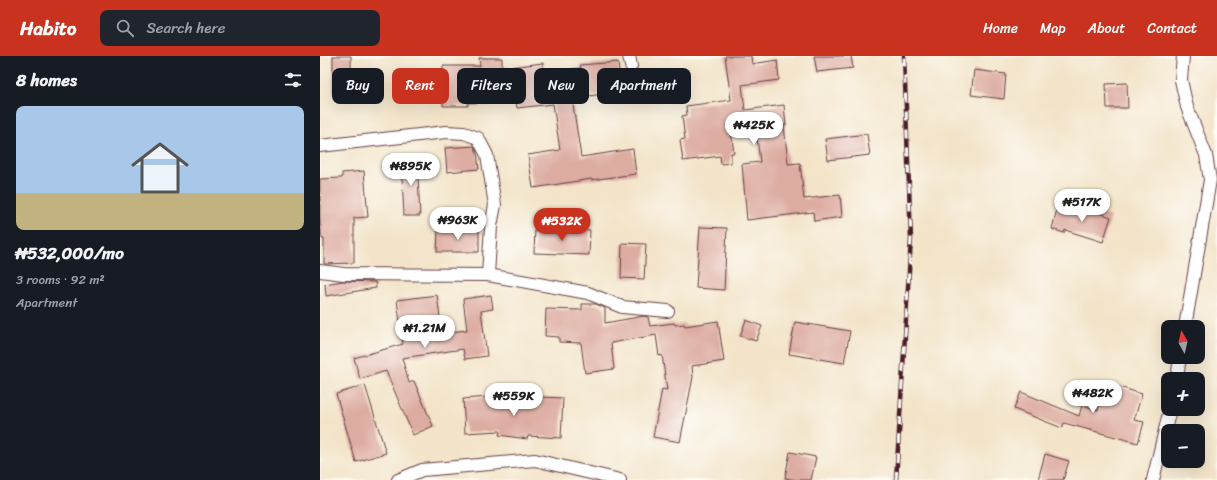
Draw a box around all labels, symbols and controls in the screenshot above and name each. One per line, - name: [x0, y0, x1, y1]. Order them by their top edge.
- search box: [100, 10, 380, 46]
- text: Habito: [20, 12, 76, 45]
- text: Search here: [146, 15, 225, 41]
- text: Home: [983, 16, 1018, 41]
- text: Map: [1040, 16, 1066, 41]
- text: About: [1088, 16, 1125, 41]
- text: Contact: [1147, 16, 1197, 41]
- icon: search: [114, 17, 136, 39]
- text: 8 homes: [16, 65, 77, 95]
- chip: Buy: [332, 68, 384, 104]
- chip: Rent: [392, 68, 449, 104]
- chip: Filters: [457, 68, 526, 104]
- chip: New: [534, 68, 589, 104]
- chip: Apartment: [597, 68, 691, 104]
- icon: filters: [282, 69, 304, 91]
- pin: ₦425K: [726, 112, 782, 146]
- text: ₦425K: [734, 113, 774, 136]
- icon: home: [124, 132, 196, 204]
- pin: ₦895K: [383, 153, 439, 187]
- text: ₦895K: [391, 154, 431, 177]
- pin: ₦517K: [1054, 189, 1110, 223]
- text: ₦517K: [1063, 190, 1101, 213]
- pin: ₦963K: [430, 207, 486, 241]
- text: ₦963K: [438, 208, 478, 231]
- pin: ₦532K: [534, 208, 590, 242]
- text: ₦532K: [542, 209, 582, 232]
- text: ₦532,000/mo: [16, 238, 124, 268]
- text: 3 rooms · 92 m²: [16, 268, 105, 291]
- text: Apartment: [16, 291, 77, 314]
- pin: ₦1.21M: [392, 315, 458, 349]
- text: ₦1.21M: [404, 316, 446, 339]
- north arrow: [1161, 320, 1205, 364]
- map controls: [1161, 320, 1205, 468]
- button: +: [1161, 372, 1205, 416]
- pin: ₦482K: [1065, 380, 1121, 414]
- text: ₦482K: [1073, 381, 1113, 404]
- pin: ₦559K: [486, 383, 542, 417]
- text: ₦559K: [494, 384, 534, 407]
- button: −: [1161, 424, 1205, 468]

